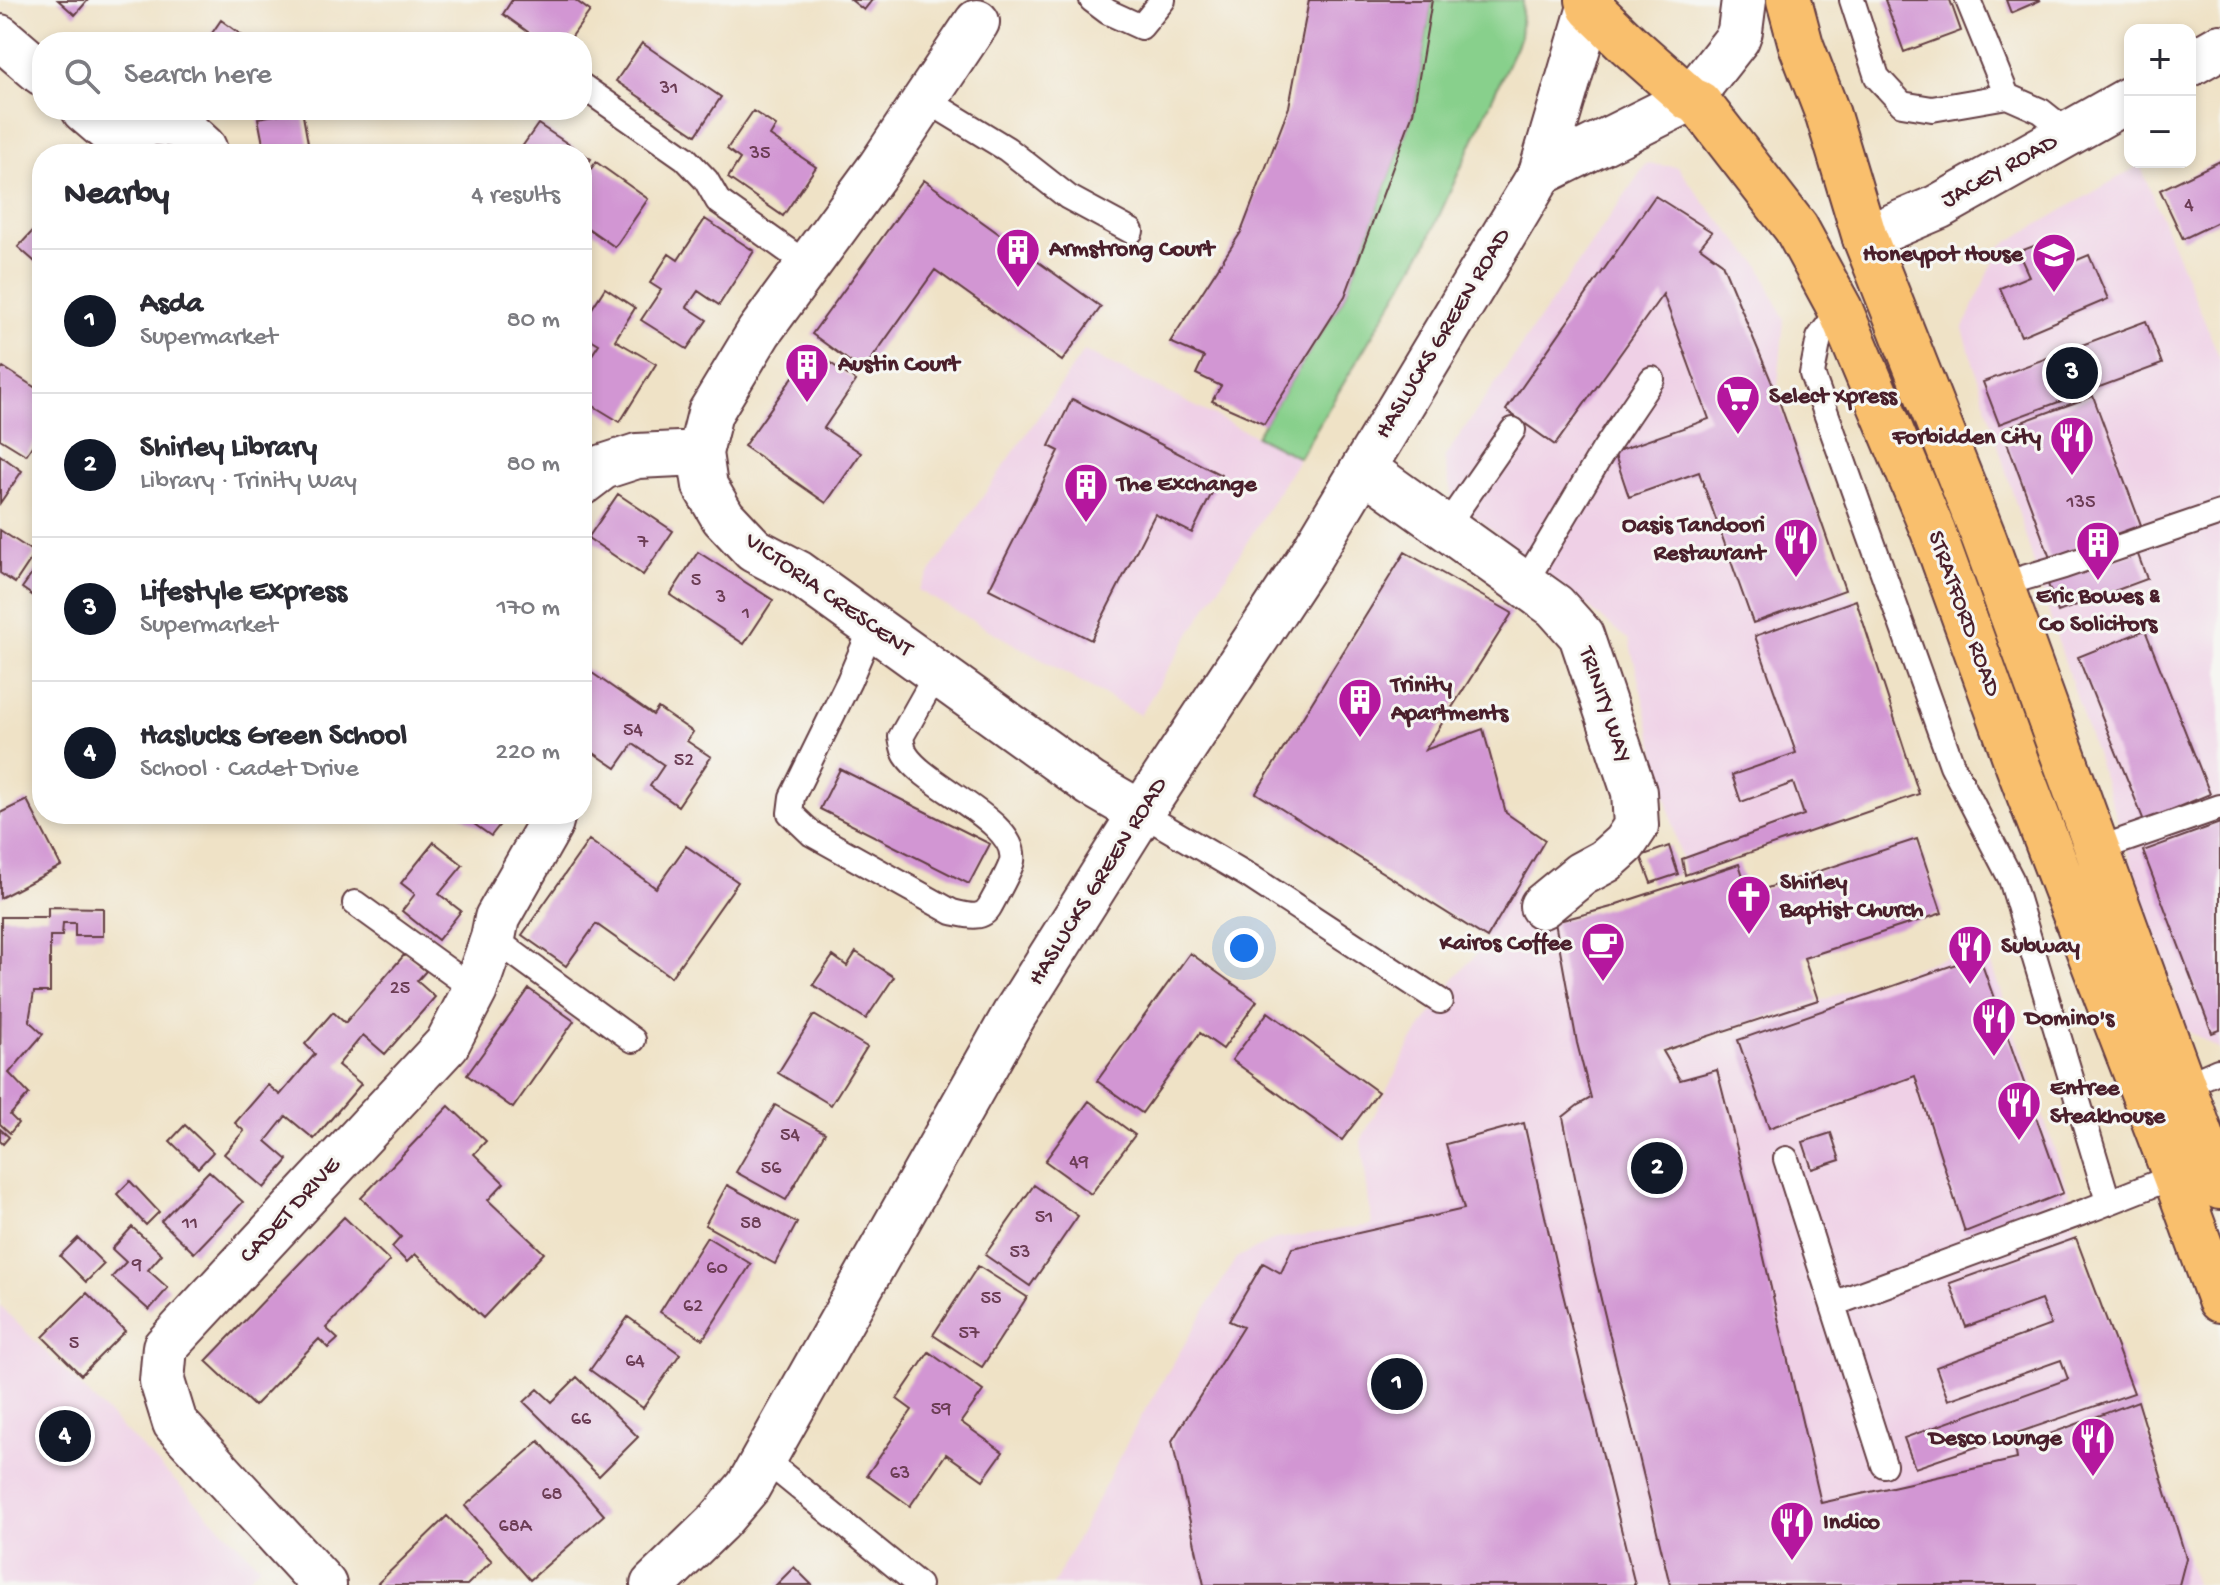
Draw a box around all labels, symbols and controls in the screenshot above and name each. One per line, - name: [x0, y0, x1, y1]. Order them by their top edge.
- map controls: [2124, 24, 2196, 168]
- button: +: [2124, 24, 2196, 96]
- search box: [32, 32, 592, 120]
- icon: search: [60, 54, 104, 98]
- text: Search here: [124, 59, 272, 94]
- house number: 31: [659, 78, 678, 101]
- button: −: [2124, 96, 2196, 168]
- street label: JACEY ROAD: [1937, 128, 2064, 216]
- house number: 35: [749, 143, 770, 166]
- text: Nearby: [64, 176, 169, 216]
- text: 4 results: [471, 181, 560, 212]
- house number: 4: [2184, 195, 2194, 218]
- street label: HASLUCKS GREEN ROAD: [1370, 223, 1519, 445]
- building icon: Armstrong Court: [994, 226, 1042, 289]
- school or university icon: Honeypot House: [2030, 231, 2078, 294]
- place label: Armstrong Court: [1048, 236, 1216, 265]
- place label: Honeypot House: [1863, 241, 2025, 270]
- text: Asda: [140, 288, 203, 323]
- text: 1: [85, 306, 95, 337]
- text: 80 m: [506, 306, 560, 337]
- text: Supermarket: [140, 323, 277, 354]
- building icon: Austin Court: [783, 341, 831, 404]
- pin: 3: [2046, 343, 2098, 403]
- place label: Austin Court: [837, 351, 962, 380]
- supermarket icon: Select Xpress: [1714, 373, 1762, 436]
- place label: Select Xpress: [1769, 383, 1898, 412]
- restaurant icon: Forbidden City: [2048, 414, 2096, 477]
- place label: Forbidden City: [1891, 424, 2041, 453]
- text: Shirley Library: [140, 432, 317, 467]
- text: 2: [84, 450, 96, 481]
- text: 80 m: [506, 450, 560, 481]
- building icon: The Exchange: [1062, 461, 1110, 524]
- text: Library · Trinity Way: [140, 467, 357, 498]
- place label: The Exchange: [1115, 471, 1258, 500]
- house number: 135: [2066, 492, 2095, 515]
- place label: Oasis Tandoori Restaurant: [1622, 512, 1767, 569]
- restaurant icon: Oasis Tandoori Restaurant: [1772, 516, 1820, 579]
- building icon: Eric Bowes & Co Solicitors: [2074, 519, 2122, 582]
- street label: VICTORIA CRESCENT: [738, 527, 919, 666]
- street label: STRATFORD ROAD: [1920, 527, 2006, 701]
- house number: 7: [637, 532, 649, 555]
- house number: 5: [691, 570, 701, 593]
- text: Lifestyle Express: [140, 576, 347, 611]
- place label: Eric Bowes & Co Solicitors: [2036, 583, 2161, 640]
- house number: 3: [715, 587, 726, 610]
- text: 3: [83, 594, 97, 625]
- text: 170 m: [497, 594, 560, 625]
- house number: 1: [741, 603, 750, 626]
- text: Supermarket: [140, 611, 277, 642]
- street label: TRINITY WAY: [1570, 641, 1637, 767]
- place label: Trinity Apartments: [1389, 672, 1509, 729]
- building icon: Trinity Apartments: [1336, 676, 1384, 739]
- text: Haslucks Green School: [140, 720, 407, 755]
- house number: 54: [623, 720, 644, 743]
- text: 4: [84, 738, 96, 769]
- text: 220 m: [495, 738, 560, 769]
- house number: 52: [674, 750, 694, 773]
- text: School · Cadet Drive: [140, 755, 359, 786]
- street label: HASLUCKS GREEN ROAD: [1023, 772, 1175, 992]
- place label: Shirley Baptist Church: [1779, 869, 1924, 926]
- church icon: Shirley Baptist Church: [1725, 873, 1773, 936]
- cafe icon: Kairos Coffee: [1579, 920, 1627, 983]
- restaurant icon: Subway: [1946, 923, 1994, 986]
- your location: [1224, 928, 1264, 968]
- place label: Kairos Coffee: [1439, 930, 1574, 959]
- place label: Subway: [2001, 933, 2080, 962]
- house number: 25: [390, 978, 410, 1001]
- restaurant icon: Domino's: [1970, 995, 2018, 1058]
- place label: Domino's: [2023, 1005, 2115, 1034]
- place label: Entree Steakhouse: [2050, 1075, 2167, 1132]
- restaurant icon: Entree Steakhouse: [1995, 1079, 2043, 1142]
- house number: 54: [780, 1125, 801, 1148]
- pin: 2: [1631, 1138, 1683, 1198]
- street label: CADET DRIVE: [234, 1151, 348, 1270]
- house number: 49: [1069, 1152, 1089, 1175]
- house number: 56: [761, 1158, 782, 1181]
- house number: 51: [1035, 1207, 1053, 1230]
- house number: 11: [181, 1213, 198, 1236]
- house number: 58: [740, 1213, 762, 1236]
- house number: 53: [1010, 1242, 1030, 1265]
- house number: 9: [131, 1255, 142, 1278]
- house number: 60: [706, 1258, 728, 1281]
- house number: 55: [980, 1288, 1002, 1311]
- house number: 62: [683, 1296, 703, 1319]
- house number: 57: [959, 1323, 980, 1346]
- house number: 5: [69, 1333, 79, 1356]
- house number: 64: [625, 1351, 645, 1374]
- pin: 1: [1371, 1354, 1423, 1414]
- house number: 59: [931, 1399, 951, 1422]
- pin: 4: [39, 1406, 91, 1466]
- house number: 66: [571, 1409, 592, 1432]
- restaurant icon: Desco Lounge: [2069, 1415, 2117, 1478]
- place label: Desco Lounge: [1927, 1425, 2064, 1454]
- house number: 63: [890, 1463, 910, 1486]
- house number: 68: [541, 1484, 563, 1507]
- restaurant icon: Indico: [1768, 1499, 1816, 1562]
- place label: Indico: [1823, 1509, 1881, 1538]
- house number: 68A: [499, 1516, 533, 1539]

